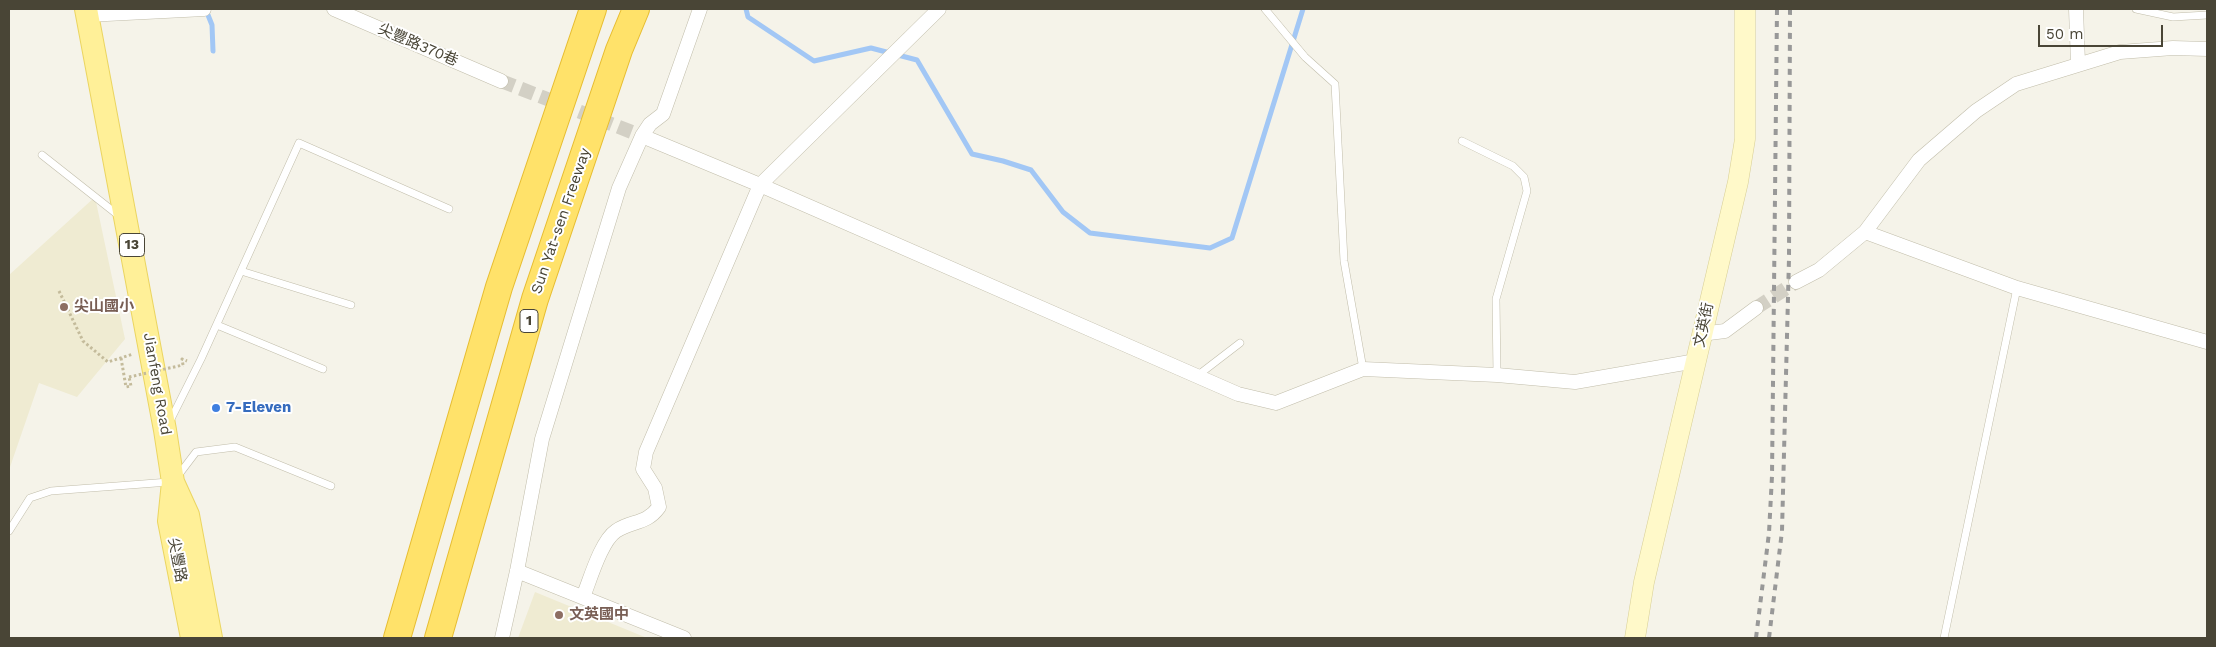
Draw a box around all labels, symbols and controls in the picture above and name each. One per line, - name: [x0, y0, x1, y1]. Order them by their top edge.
- scale bar: [2041, 15, 2166, 47]
- street label: 尖豐路370巷: [375, 20, 461, 70]
- text: 50 m: [2046, 25, 2083, 43]
- street label: Sun Yat-sen Freeway: [528, 146, 594, 296]
- road number: 13: [120, 234, 144, 256]
- place label: 尖山國小: [74, 298, 134, 316]
- marker: 尖山國小: [58, 301, 70, 313]
- street label: 文英街: [1691, 301, 1717, 349]
- road number: 1: [520, 310, 538, 332]
- street label: Jianfeng Road: [139, 332, 175, 436]
- place label: 7-Eleven: [226, 399, 291, 417]
- marker: 7-Eleven: [210, 402, 222, 414]
- street label: 尖豐路: [164, 536, 190, 584]
- place label: 文英國中: [569, 606, 629, 624]
- marker: 文英國中: [553, 609, 565, 621]

